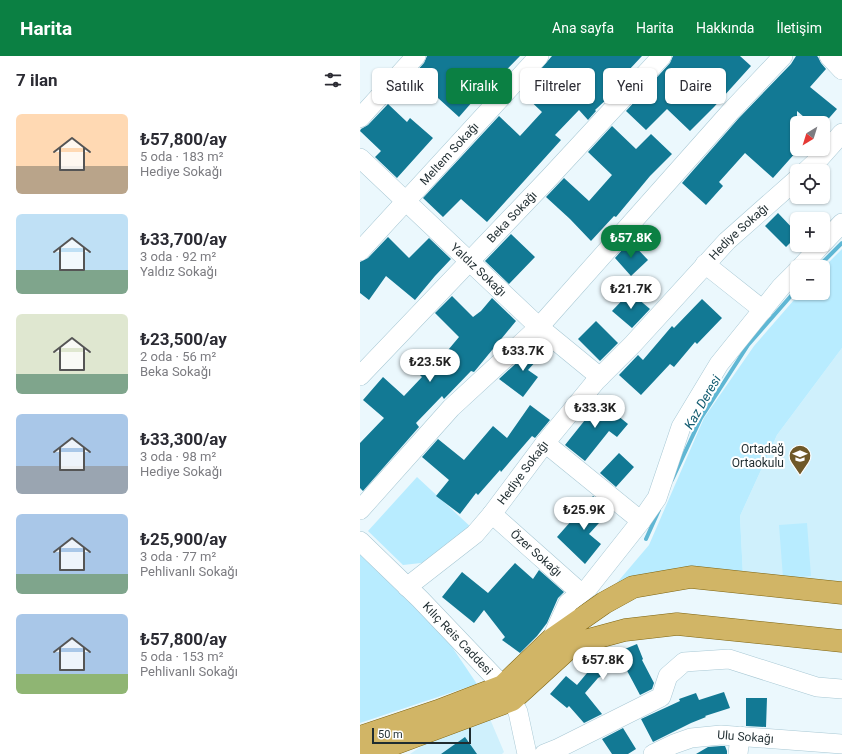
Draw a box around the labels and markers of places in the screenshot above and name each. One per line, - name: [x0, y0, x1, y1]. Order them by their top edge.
- pin: ₺57.8K: [598, 225, 664, 259]
- pin: ₺21.7K: [598, 276, 664, 310]
- pin: ₺33.7K: [490, 338, 556, 372]
- pin: ₺23.5K: [397, 349, 463, 383]
- pin: ₺33.3K: [562, 395, 628, 429]
- place label: Ortadağ Ortaokulu: [732, 442, 784, 470]
- school or university icon: Ortadağ Ortaokulu: [787, 443, 813, 476]
- pin: ₺25.9K: [551, 497, 617, 531]
- pin: ₺57.8K: [570, 647, 636, 681]

